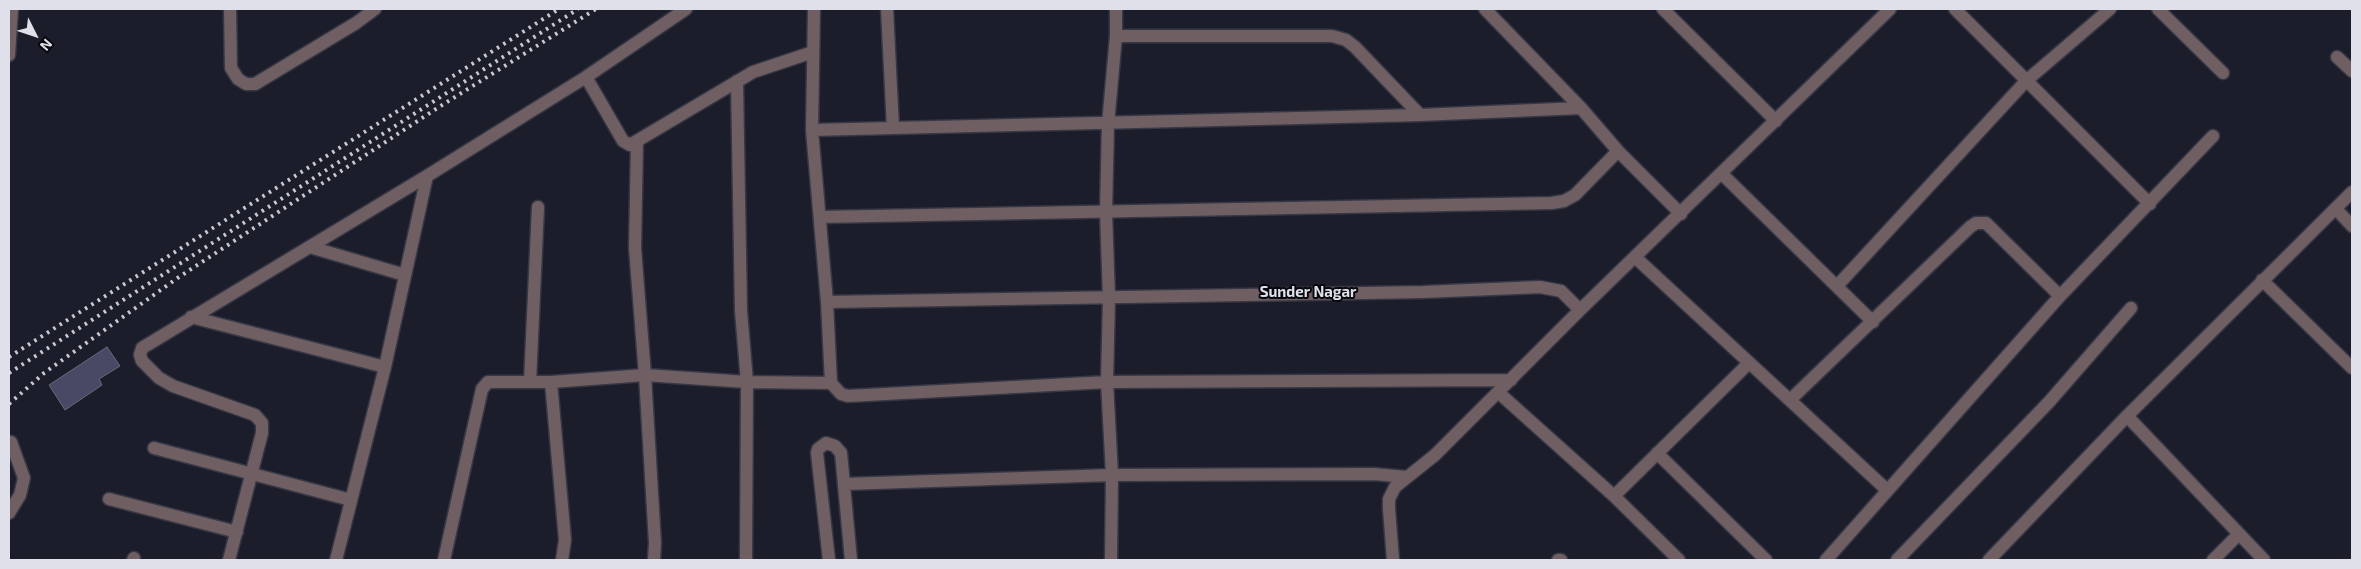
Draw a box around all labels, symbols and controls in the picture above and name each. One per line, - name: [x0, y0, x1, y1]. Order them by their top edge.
- north arrow: [10, 10, 60, 60]
- text: N: [37, 36, 56, 55]
- district label: Sunder Nagar: [1260, 283, 1356, 301]

